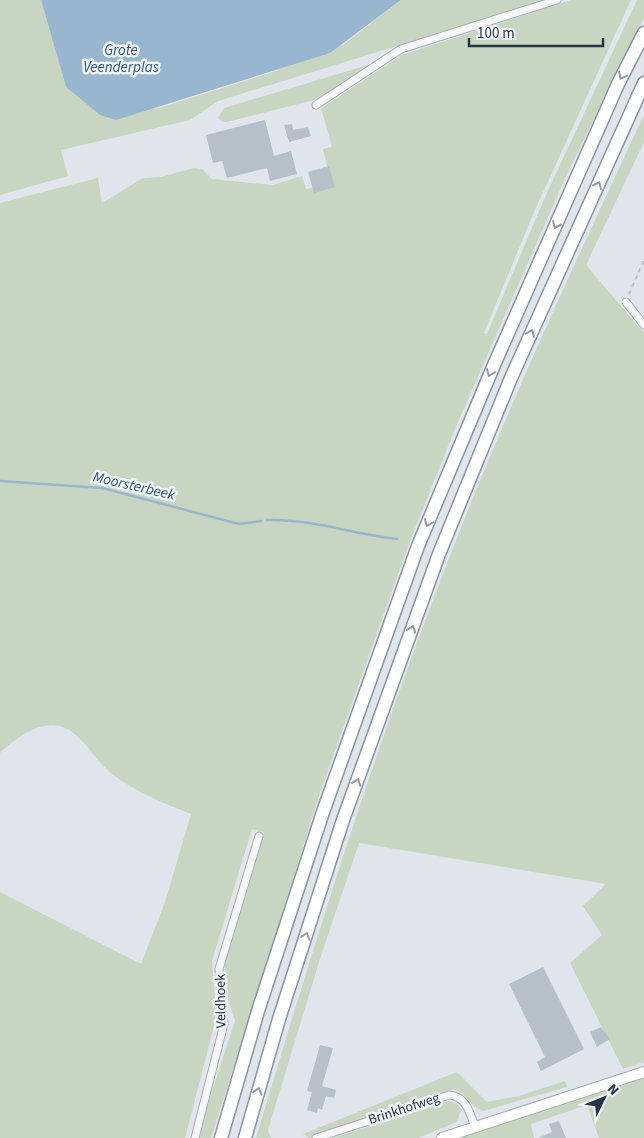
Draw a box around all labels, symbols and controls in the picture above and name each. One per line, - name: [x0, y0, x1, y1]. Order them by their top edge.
- scale bar: [469, 15, 603, 47]
- text: 100 m: [477, 23, 515, 44]
- water label: Grote Veenderplas: [83, 40, 159, 78]
- one-way arrow: [618, 71, 628, 80]
- one-way arrow: [591, 181, 602, 190]
- one-way arrow: [552, 220, 563, 229]
- one-way arrow: [524, 329, 535, 338]
- one-way arrow: [486, 368, 497, 377]
- water label: Moorsterbeek: [91, 466, 178, 506]
- one-way arrow: [423, 518, 434, 527]
- one-way arrow: [406, 625, 416, 633]
- one-way arrow: [351, 778, 361, 786]
- one-way arrow: [300, 932, 310, 940]
- street label: Veldhoek: [211, 974, 231, 1028]
- north arrow: [579, 1073, 629, 1123]
- text: N: [602, 1080, 623, 1100]
- one-way arrow: [253, 1088, 263, 1096]
- street label: Brinkhofweg: [366, 1088, 442, 1130]

